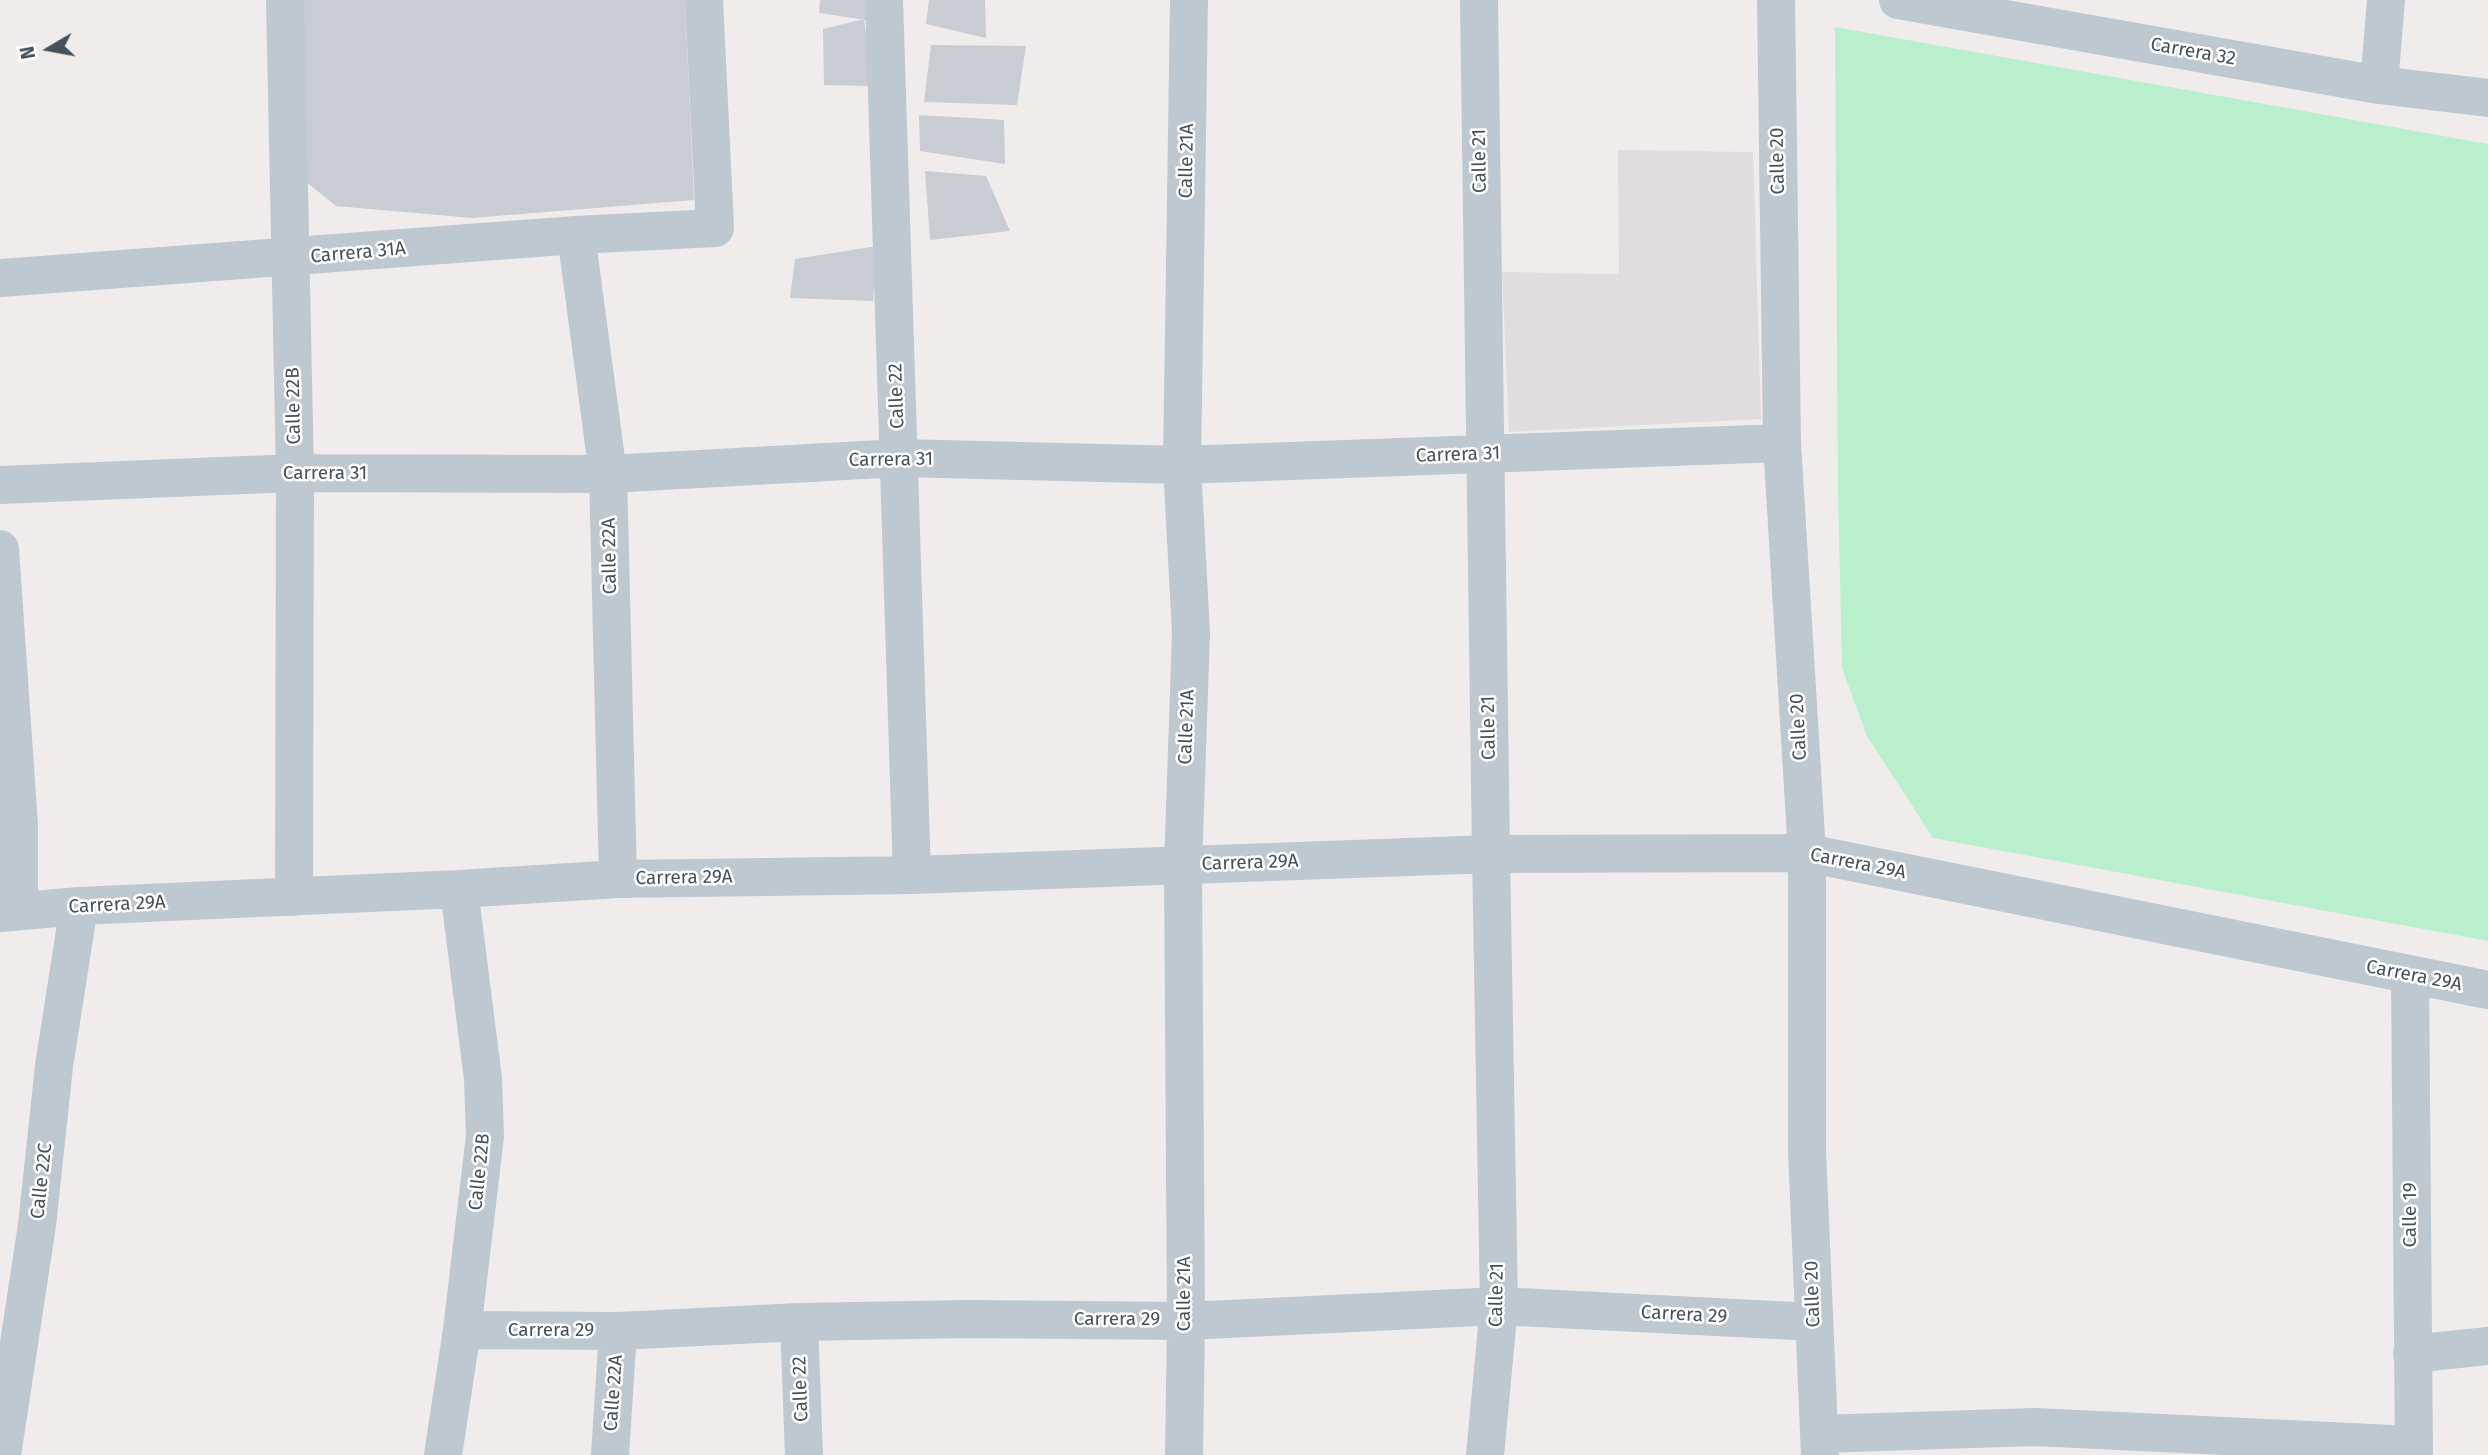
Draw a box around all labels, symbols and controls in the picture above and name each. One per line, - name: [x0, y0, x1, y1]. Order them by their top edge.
- north arrow: [14, 14, 84, 84]
- street label: Carrera 32: [2149, 33, 2237, 71]
- text: N: [15, 45, 40, 61]
- street label: Calle 21A: [1175, 123, 1199, 199]
- street label: Calle 20: [1766, 127, 1790, 195]
- street label: Calle 21: [1468, 129, 1492, 193]
- street label: Carrera 31A: [309, 237, 407, 269]
- street label: Calle 22: [884, 363, 910, 429]
- street label: Calle 22B: [282, 367, 306, 445]
- street label: Carrera 31: [1415, 442, 1501, 468]
- street label: Carrera 31: [849, 448, 933, 472]
- street label: Carrera 31: [283, 463, 367, 485]
- street label: Calle 22A: [598, 517, 622, 595]
- street label: Calle 21A: [1174, 689, 1200, 765]
- street label: Calle 20: [1786, 693, 1812, 761]
- street label: Calle 21: [1477, 696, 1501, 760]
- street label: Carrera 29A: [1808, 844, 1908, 884]
- street label: Carrera 29A: [1201, 850, 1299, 876]
- street label: Carrera 29A: [635, 866, 733, 890]
- street label: Carrera 29A: [68, 891, 166, 919]
- street label: Carrera 29A: [2364, 956, 2464, 996]
- street label: Calle 22B: [465, 1132, 495, 1212]
- street label: Calle 22C: [27, 1142, 57, 1220]
- street label: Calle 19: [2400, 1182, 2422, 1248]
- street label: Calle 21A: [1174, 1256, 1196, 1332]
- street label: Calle 20: [1800, 1260, 1826, 1328]
- street label: Calle 21: [1485, 1263, 1509, 1327]
- street label: Carrera 29: [1640, 1301, 1728, 1329]
- street label: Carrera 29: [1074, 1309, 1160, 1331]
- street label: Carrera 29: [508, 1320, 594, 1342]
- street label: Calle 22A: [600, 1354, 628, 1432]
- street label: Calle 22: [788, 1356, 814, 1422]

